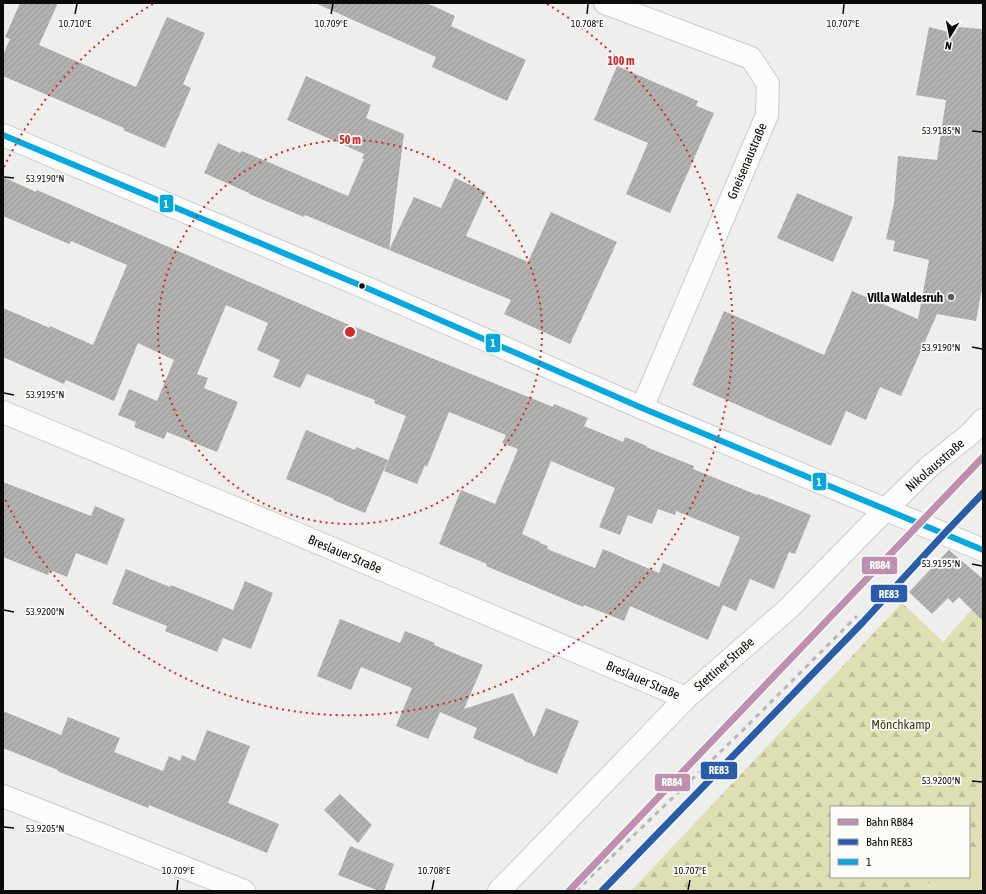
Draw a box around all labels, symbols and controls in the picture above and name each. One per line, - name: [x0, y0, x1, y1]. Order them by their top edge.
- north arrow: [930, 16, 970, 56]
- text: 10.710°E: [59, 18, 92, 29]
- text: 10.709°E: [315, 18, 348, 29]
- text: 10.708°E: [571, 18, 604, 29]
- text: 10.707°E: [827, 18, 860, 29]
- text: N: [944, 39, 953, 52]
- text: 100 m: [607, 54, 635, 68]
- street label: Gneisenaustraße: [724, 121, 770, 201]
- text: 53.9185°N: [922, 125, 960, 136]
- text: 50 m: [339, 133, 361, 147]
- text: 53.9190°N: [26, 173, 64, 184]
- line badge: 1: [159, 194, 174, 213]
- text: 1: [163, 198, 169, 210]
- unlabelled marker: [357, 281, 367, 291]
- place label: Villa Waldesruh: [866, 290, 943, 305]
- marker: Villa Waldesruh: [946, 292, 956, 302]
- centre of rings: [343, 325, 357, 339]
- line badge: 1: [485, 333, 501, 353]
- text: 1: [490, 337, 496, 349]
- text: 53.9190°N: [922, 342, 960, 353]
- text: 53.9195°N: [26, 389, 64, 400]
- street label: Nikolausstraße: [903, 435, 967, 494]
- line badge: 1: [812, 472, 827, 491]
- text: 1: [816, 476, 822, 488]
- street label: Breslauer Straße: [306, 532, 384, 576]
- line badge: RB84: [861, 556, 898, 575]
- text: 53.9195°N: [922, 558, 960, 569]
- text: RB84: [869, 559, 891, 571]
- line badge: RE83: [870, 584, 908, 603]
- text: RE83: [879, 588, 899, 600]
- text: 53.9200°N: [26, 606, 64, 617]
- street label: Stettiner Straße: [691, 634, 757, 694]
- street label: Breslauer Straße: [604, 658, 682, 702]
- park label: Mönchkamp: [871, 717, 931, 732]
- line badge: RE83: [700, 761, 738, 780]
- text: RE83: [709, 764, 729, 776]
- line badge: RB84: [654, 773, 691, 792]
- text: 53.9200°N: [922, 775, 960, 786]
- text: RB84: [661, 776, 683, 788]
- legend: [830, 806, 970, 878]
- text: Bahn RB84: [866, 815, 914, 829]
- text: 53.9205°N: [26, 823, 64, 834]
- text: Bahn RE83: [866, 835, 913, 849]
- text: 1: [866, 855, 872, 869]
- text: 10.709°E: [162, 865, 195, 876]
- text: 10.708°E: [418, 865, 451, 876]
- text: 10.707°E: [674, 865, 707, 876]

